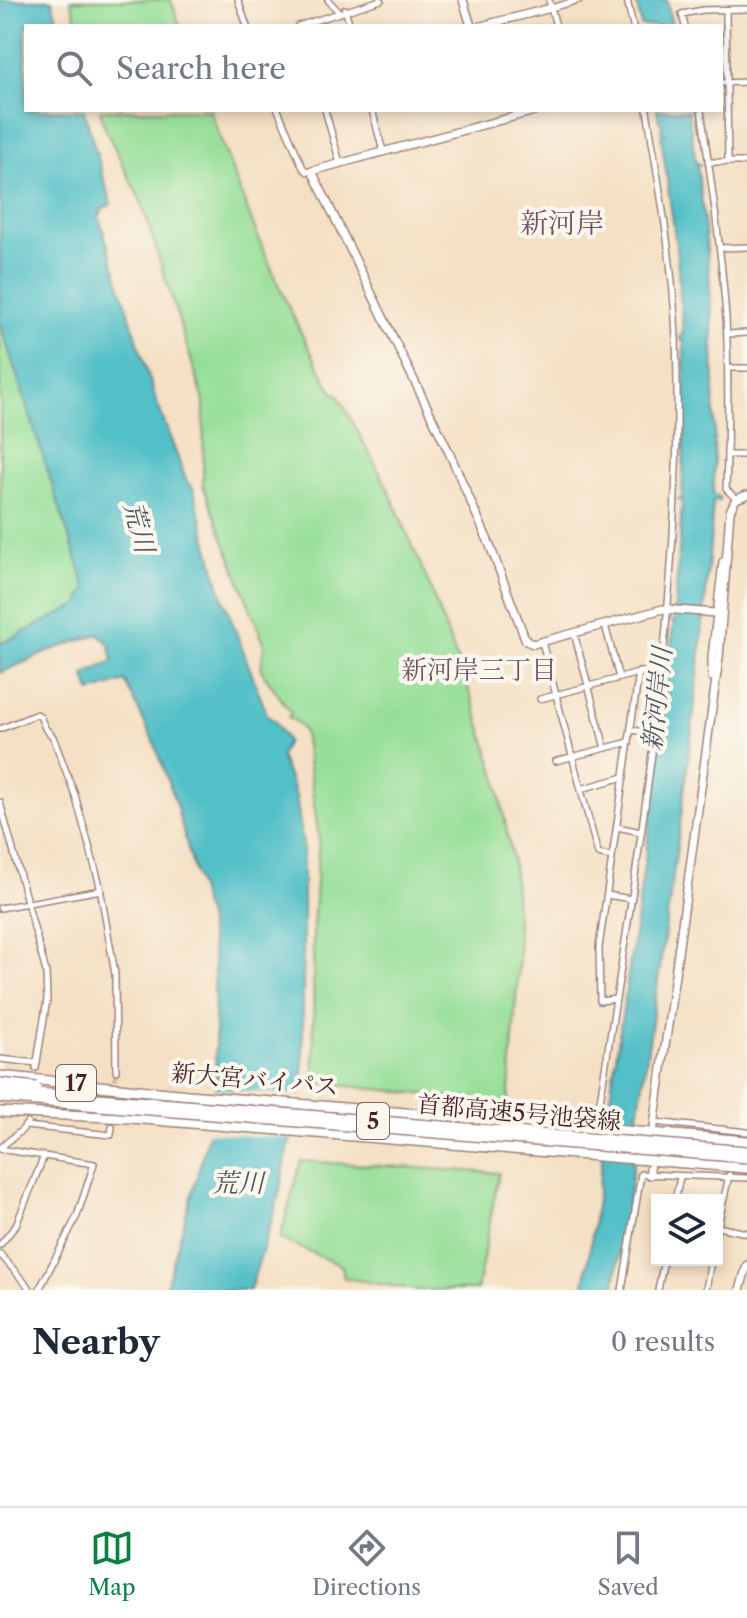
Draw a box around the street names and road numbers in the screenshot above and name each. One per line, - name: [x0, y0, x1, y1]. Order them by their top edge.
- street label: 新大宮バイパス: [170, 1058, 340, 1101]
- road number: 17: [56, 1065, 96, 1101]
- street label: 首都高速5号池袋線: [416, 1089, 622, 1136]
- road number: 5: [357, 1103, 389, 1139]

